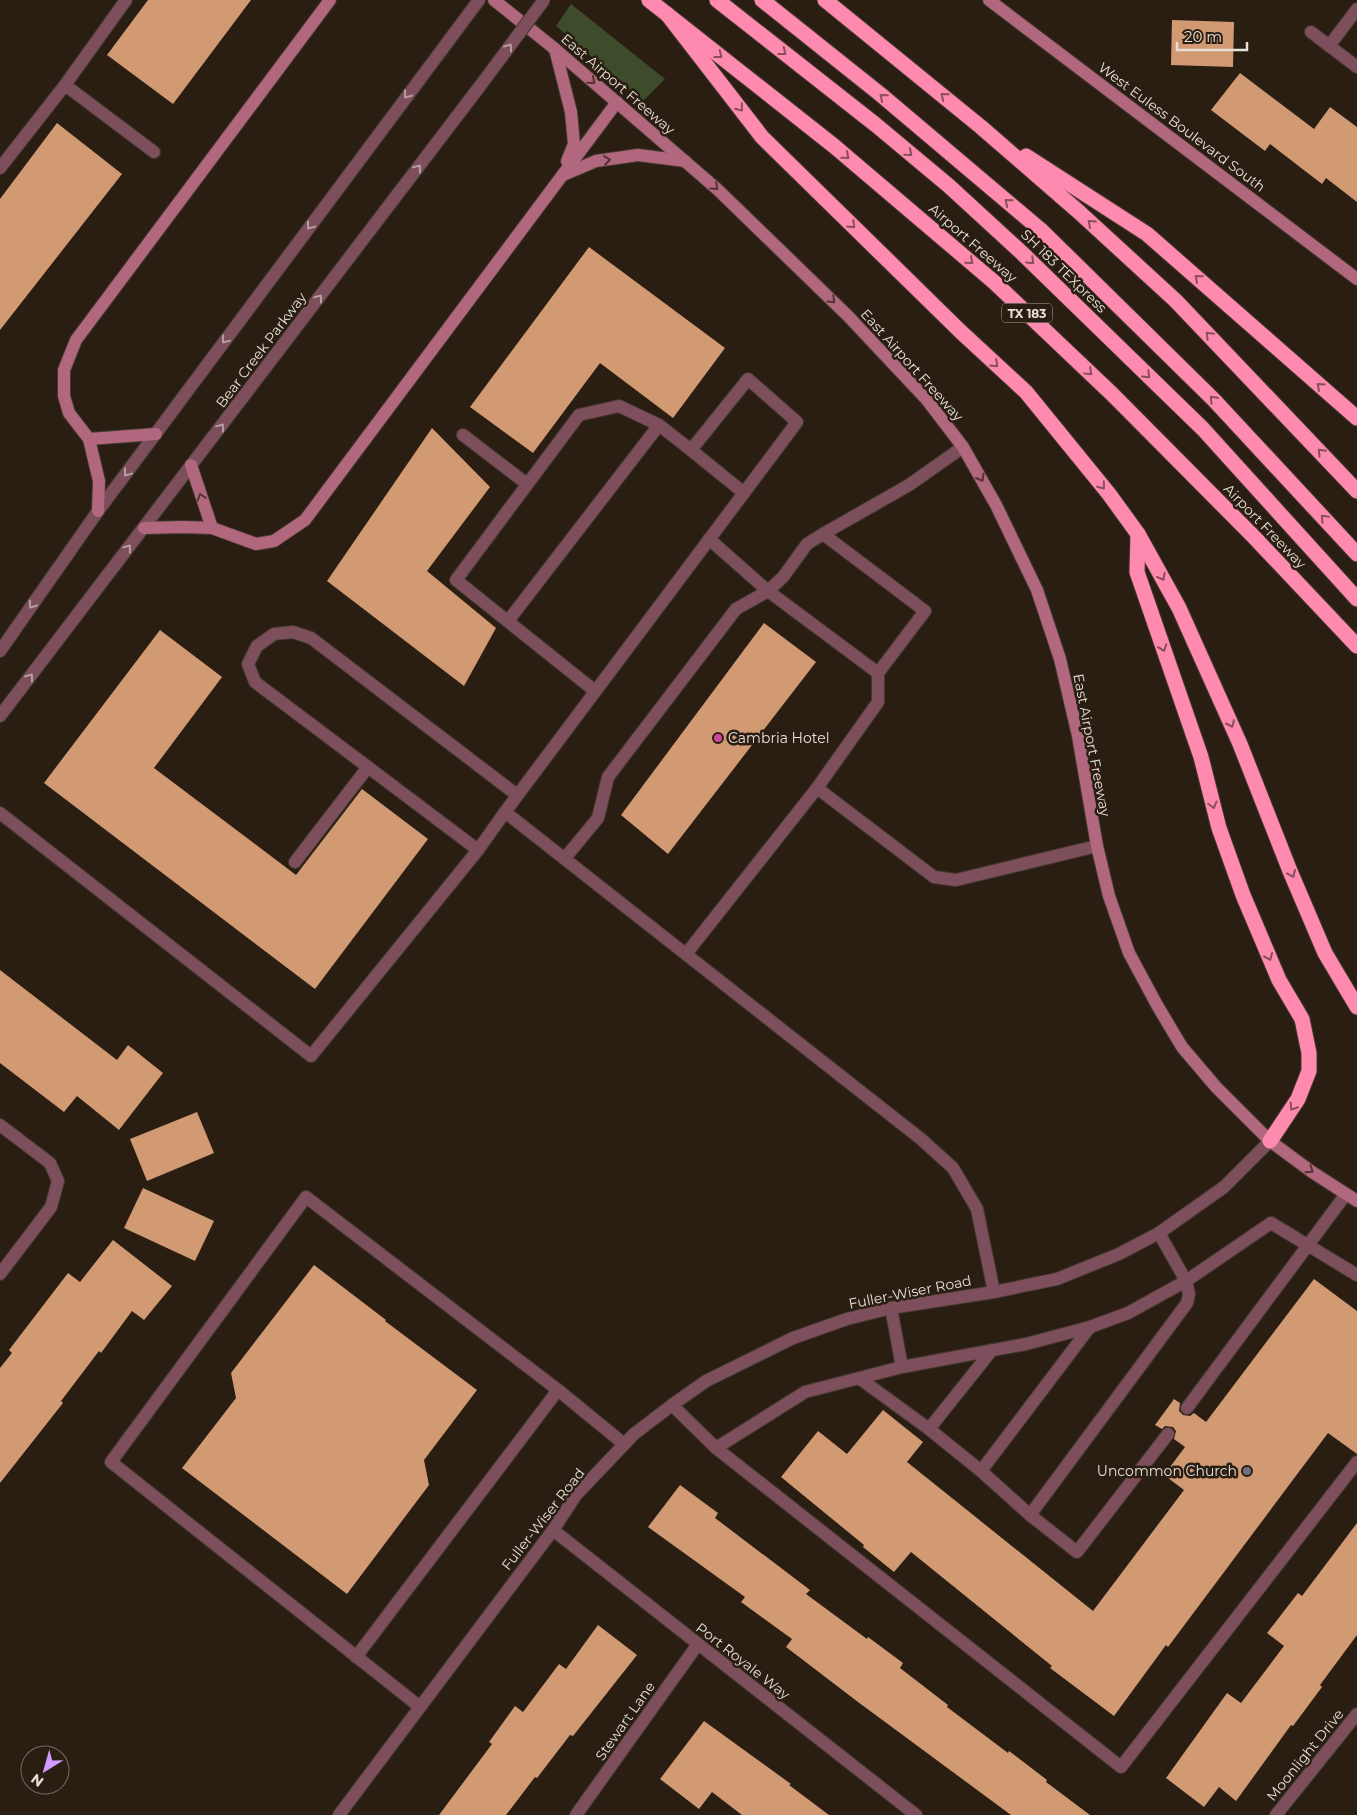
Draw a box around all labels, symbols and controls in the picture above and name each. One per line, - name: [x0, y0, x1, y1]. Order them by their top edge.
- scale bar: [1177, 20, 1247, 52]
- text: 20 m: [1184, 27, 1222, 46]
- street label: East Airport Freeway: [557, 30, 679, 139]
- one-way arrow: [503, 43, 512, 53]
- one-way arrow: [777, 46, 786, 54]
- one-way arrow: [713, 50, 722, 58]
- street label: West Euless Boulevard South: [1095, 58, 1269, 196]
- one-way arrow: [587, 75, 596, 84]
- one-way arrow: [404, 89, 413, 99]
- one-way arrow: [940, 93, 949, 102]
- one-way arrow: [880, 94, 889, 103]
- one-way arrow: [734, 102, 742, 111]
- one-way arrow: [904, 148, 913, 157]
- one-way arrow: [840, 151, 849, 159]
- one-way arrow: [602, 155, 611, 165]
- one-way arrow: [412, 165, 420, 174]
- one-way arrow: [710, 181, 719, 190]
- one-way arrow: [1004, 199, 1013, 208]
- street label: Airport Freeway: [925, 200, 1021, 287]
- one-way arrow: [846, 219, 855, 228]
- one-way arrow: [307, 220, 316, 230]
- one-way arrow: [1087, 220, 1096, 229]
- street label: SH 183 TEXpress: [1017, 225, 1111, 317]
- one-way arrow: [1025, 255, 1034, 264]
- one-way arrow: [965, 256, 974, 265]
- one-way arrow: [1195, 275, 1204, 284]
- street label: Bear Creek Parkway: [212, 288, 311, 411]
- one-way arrow: [313, 294, 322, 304]
- one-way arrow: [826, 294, 835, 303]
- road number: TX 183: [1002, 304, 1052, 322]
- street label: East Airport Freeway: [857, 305, 967, 425]
- one-way arrow: [1206, 331, 1215, 340]
- one-way arrow: [222, 334, 231, 344]
- one-way arrow: [990, 358, 999, 367]
- one-way arrow: [1084, 366, 1093, 375]
- one-way arrow: [1142, 369, 1151, 378]
- one-way arrow: [1317, 383, 1326, 392]
- one-way arrow: [1210, 396, 1219, 405]
- one-way arrow: [215, 424, 223, 433]
- one-way arrow: [1318, 449, 1327, 458]
- one-way arrow: [124, 467, 132, 476]
- one-way arrow: [974, 472, 984, 481]
- one-way arrow: [1097, 480, 1106, 489]
- street label: Airport Freeway: [1220, 480, 1310, 573]
- one-way arrow: [197, 493, 207, 502]
- one-way arrow: [1321, 515, 1330, 524]
- one-way arrow: [123, 545, 131, 554]
- one-way arrow: [1156, 572, 1166, 581]
- one-way arrow: [29, 599, 38, 609]
- one-way arrow: [1157, 644, 1167, 652]
- street label: East Airport Freeway: [1069, 672, 1115, 818]
- one-way arrow: [24, 674, 32, 683]
- one-way arrow: [1225, 719, 1235, 728]
- place label: Cambria Hotel: [728, 729, 829, 747]
- marker: Cambria Hotel: [712, 732, 724, 744]
- one-way arrow: [1207, 800, 1218, 809]
- one-way arrow: [1286, 870, 1296, 878]
- one-way arrow: [1263, 952, 1274, 961]
- one-way arrow: [1290, 1101, 1299, 1110]
- one-way arrow: [1304, 1164, 1314, 1173]
- street label: Fuller-Wiser Road: [847, 1271, 973, 1313]
- place label: Uncommon Church: [1097, 1462, 1237, 1480]
- street label: Fuller-Wiser Road: [498, 1464, 588, 1574]
- marker: Uncommon Church: [1241, 1465, 1253, 1477]
- street label: Port Royale Way: [692, 1619, 794, 1704]
- street label: Stewart Lane: [591, 1678, 659, 1764]
- street label: Moonlight Drive: [1262, 1705, 1348, 1805]
- north arrow: [20, 1745, 70, 1795]
- text: N: [27, 1770, 47, 1791]

